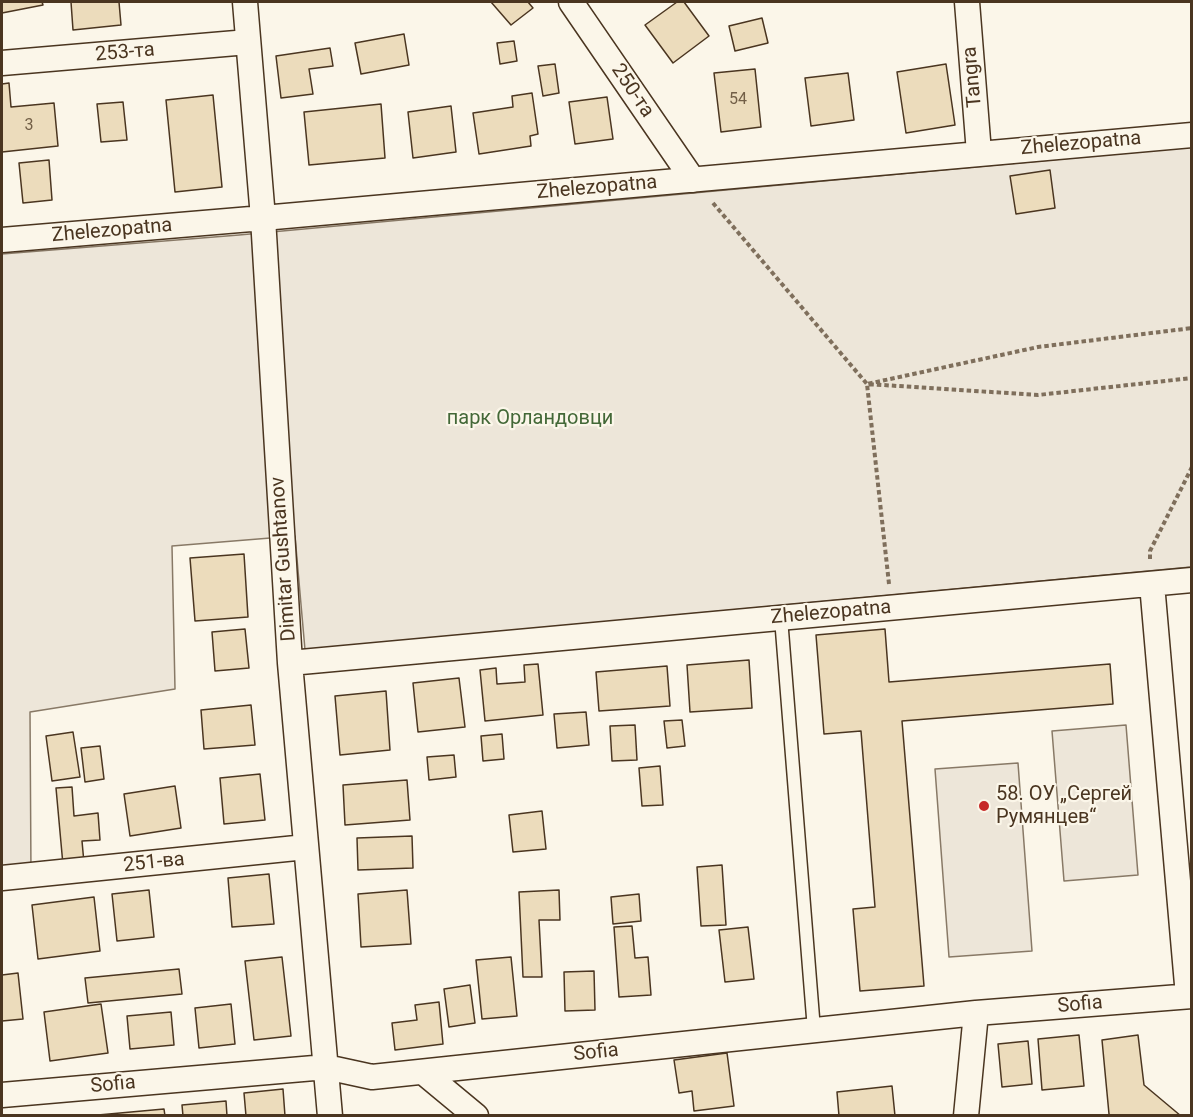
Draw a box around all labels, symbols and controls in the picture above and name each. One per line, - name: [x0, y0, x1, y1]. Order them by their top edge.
- street label: 253-та: [94, 38, 156, 68]
- street label: Tangra: [958, 45, 988, 109]
- street label: 250-та: [605, 60, 659, 122]
- house number: 54: [729, 90, 747, 110]
- house number: 3: [25, 116, 33, 136]
- street label: Zhelezopatna: [1020, 127, 1142, 161]
- street label: Zhelezopatna: [536, 171, 658, 205]
- street label: Zhelezopatna: [51, 214, 173, 248]
- park label: парк Орландовци: [447, 407, 613, 431]
- street label: Dimitar Gushtanov: [266, 476, 302, 642]
- street label: Zhelezopatna: [770, 596, 892, 630]
- place label: 58. ОУ „Сергей Румянцев“: [996, 783, 1132, 830]
- marker: 58. ОУ „Сергей Румянцев“: [977, 799, 991, 813]
- street label: 251-ва: [122, 848, 186, 878]
- street label: Sofia: [1056, 991, 1104, 1019]
- street label: Sofia: [572, 1039, 620, 1067]
- street label: Sofia: [89, 1071, 137, 1099]

